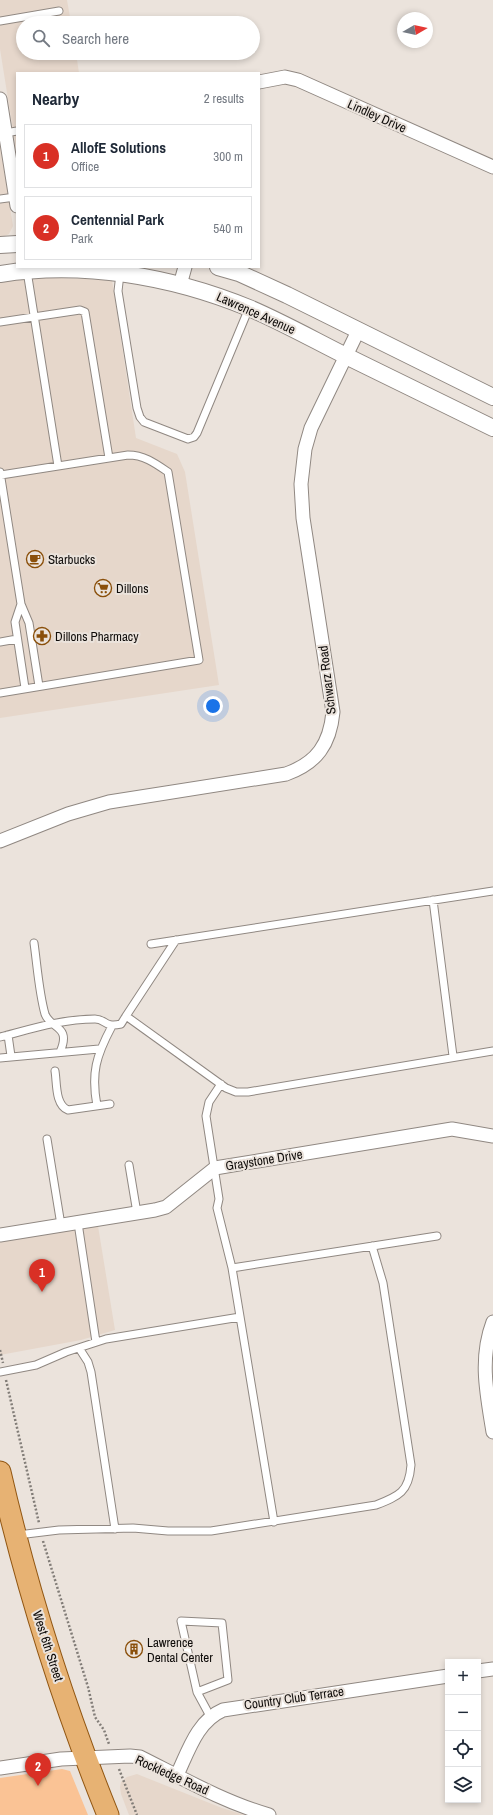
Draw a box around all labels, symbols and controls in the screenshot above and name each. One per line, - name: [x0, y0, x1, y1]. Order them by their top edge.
- north arrow: [397, 12, 433, 48]
- search box: [16, 16, 260, 60]
- icon: search: [30, 27, 52, 49]
- text: Search here: [62, 28, 129, 49]
- text: Nearby: [32, 87, 79, 110]
- text: 2 results: [204, 90, 244, 107]
- street label: Lindley Drive: [345, 95, 409, 137]
- text: AllofE Solutions: [71, 137, 166, 158]
- text: 1: [43, 148, 49, 165]
- text: 300 m: [213, 148, 243, 165]
- text: Office: [71, 158, 99, 175]
- text: Centennial Park: [71, 209, 164, 230]
- text: 2: [43, 220, 49, 237]
- text: 540 m: [213, 220, 243, 237]
- text: Park: [71, 230, 93, 247]
- street label: Lawrence Avenue: [214, 288, 298, 338]
- cafe icon: Starbucks: [25, 549, 45, 569]
- place label: Starbucks: [48, 551, 95, 568]
- supermarket icon: Dillons: [93, 578, 113, 598]
- place label: Dillons: [116, 580, 149, 597]
- pharmacy icon: Dillons Pharmacy: [32, 626, 52, 646]
- place label: Dillons Pharmacy: [55, 628, 139, 645]
- street label: Schwarz Road: [314, 644, 340, 715]
- your location: [203, 696, 223, 716]
- street label: Graystone Drive: [224, 1146, 304, 1174]
- pin: 1: [29, 1259, 55, 1292]
- street label: West 6th Street: [29, 1609, 67, 1684]
- place label: Lawrence Dental Center: [147, 1634, 213, 1666]
- building icon: Lawrence Dental Center: [124, 1639, 144, 1659]
- map controls: [445, 1659, 481, 1803]
- button: +: [445, 1659, 481, 1695]
- street label: Country Club Terrace: [243, 1683, 345, 1713]
- button: −: [445, 1695, 481, 1731]
- button: locate: [445, 1731, 481, 1767]
- street label: Rockledge Road: [133, 1751, 212, 1799]
- pin: 2: [25, 1753, 51, 1786]
- button: layers: [445, 1767, 481, 1803]

